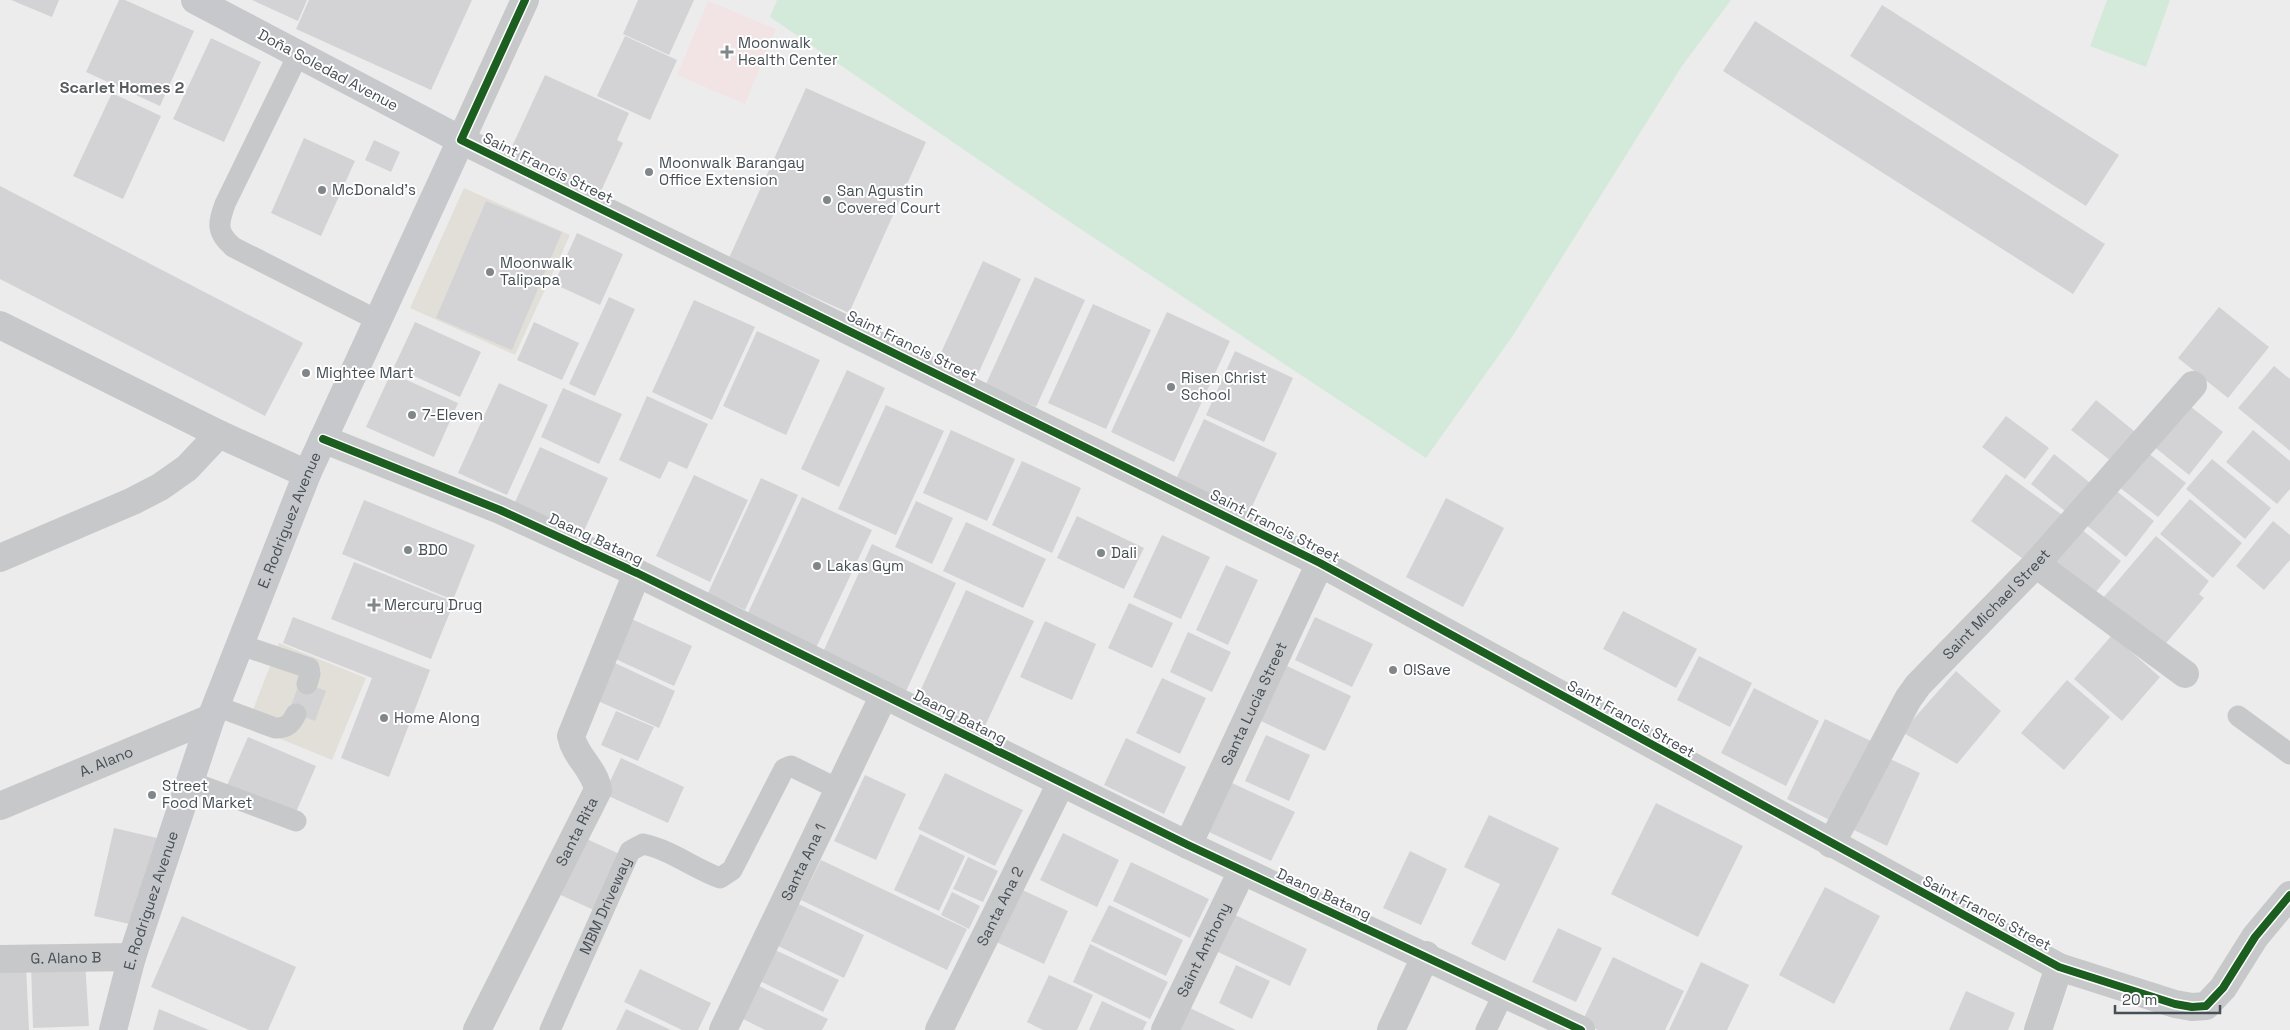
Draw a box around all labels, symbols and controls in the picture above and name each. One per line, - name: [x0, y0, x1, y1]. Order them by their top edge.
- street label: Doña Soledad Avenue: [255, 24, 402, 115]
- place label: Moonwalk Health Center: [738, 33, 838, 69]
- marker: Moonwalk Health Center: [720, 45, 734, 59]
- district label: Scarlet Homes 2: [60, 77, 184, 98]
- street label: Saint Francis Street: [480, 128, 617, 207]
- place label: Moonwalk Barangay Office Extension: [659, 153, 805, 189]
- marker: Moonwalk Barangay Office Extension: [643, 166, 655, 178]
- place label: McDonald's: [332, 180, 416, 199]
- place label: San Agustin Covered Court: [837, 181, 941, 217]
- marker: McDonald's: [316, 184, 328, 196]
- marker: San Agustin Covered Court: [821, 194, 833, 206]
- place label: Moonwalk Talipapa: [500, 253, 573, 289]
- marker: Moonwalk Talipapa: [484, 266, 496, 278]
- street label: Saint Francis Street: [844, 306, 981, 385]
- place label: Mightee Mart: [316, 363, 414, 382]
- marker: Mightee Mart: [300, 367, 312, 379]
- place label: Risen Christ School: [1181, 368, 1267, 404]
- marker: Risen Christ School: [1165, 381, 1177, 393]
- place label: 7-Eleven: [422, 405, 483, 424]
- marker: 7-Eleven: [406, 409, 418, 421]
- street label: E. Rodriguez Avenue: [253, 449, 325, 591]
- street label: Saint Francis Street: [1207, 485, 1343, 566]
- street label: Daang Batang: [546, 508, 647, 569]
- place label: BDO: [418, 540, 448, 559]
- place label: Dali: [1111, 543, 1137, 562]
- marker: BDO: [402, 544, 414, 556]
- street label: Saint Michael Street: [1938, 545, 2054, 663]
- marker: Dali: [1095, 547, 1107, 559]
- place label: Lakas Gym: [827, 556, 904, 575]
- marker: Lakas Gym: [811, 560, 823, 572]
- place label: Mercury Drug: [384, 595, 483, 614]
- marker: Mercury Drug: [368, 599, 380, 611]
- street label: Santa Lucia Street: [1217, 638, 1291, 768]
- place label: O!Save: [1403, 660, 1451, 679]
- marker: O!Save: [1387, 664, 1399, 676]
- street label: Saint Francis Street: [1564, 676, 1698, 762]
- street label: Daang Batang: [910, 685, 1010, 748]
- place label: Home Along: [394, 708, 480, 727]
- marker: Home Along: [378, 712, 390, 724]
- street label: A. Alano: [76, 742, 136, 781]
- place label: Street Food Market: [162, 776, 253, 812]
- marker: Street Food Market: [146, 789, 158, 801]
- street label: Santa Rita: [551, 794, 602, 869]
- street label: Santa Ana 1: [776, 820, 830, 904]
- street label: E. Rodriguez Avenue: [119, 828, 182, 972]
- street label: MBM Driveway: [575, 854, 635, 957]
- street label: Santa Ana 2: [972, 863, 1027, 949]
- street label: Daang Batang: [1274, 863, 1375, 924]
- street label: Saint Francis Street: [1920, 871, 2055, 955]
- street label: Saint Anthony: [1172, 899, 1234, 1000]
- street label: G. Alano B: [30, 947, 102, 968]
- scale bar: [2115, 982, 2220, 1014]
- text: 20 m: [2122, 990, 2157, 1009]

